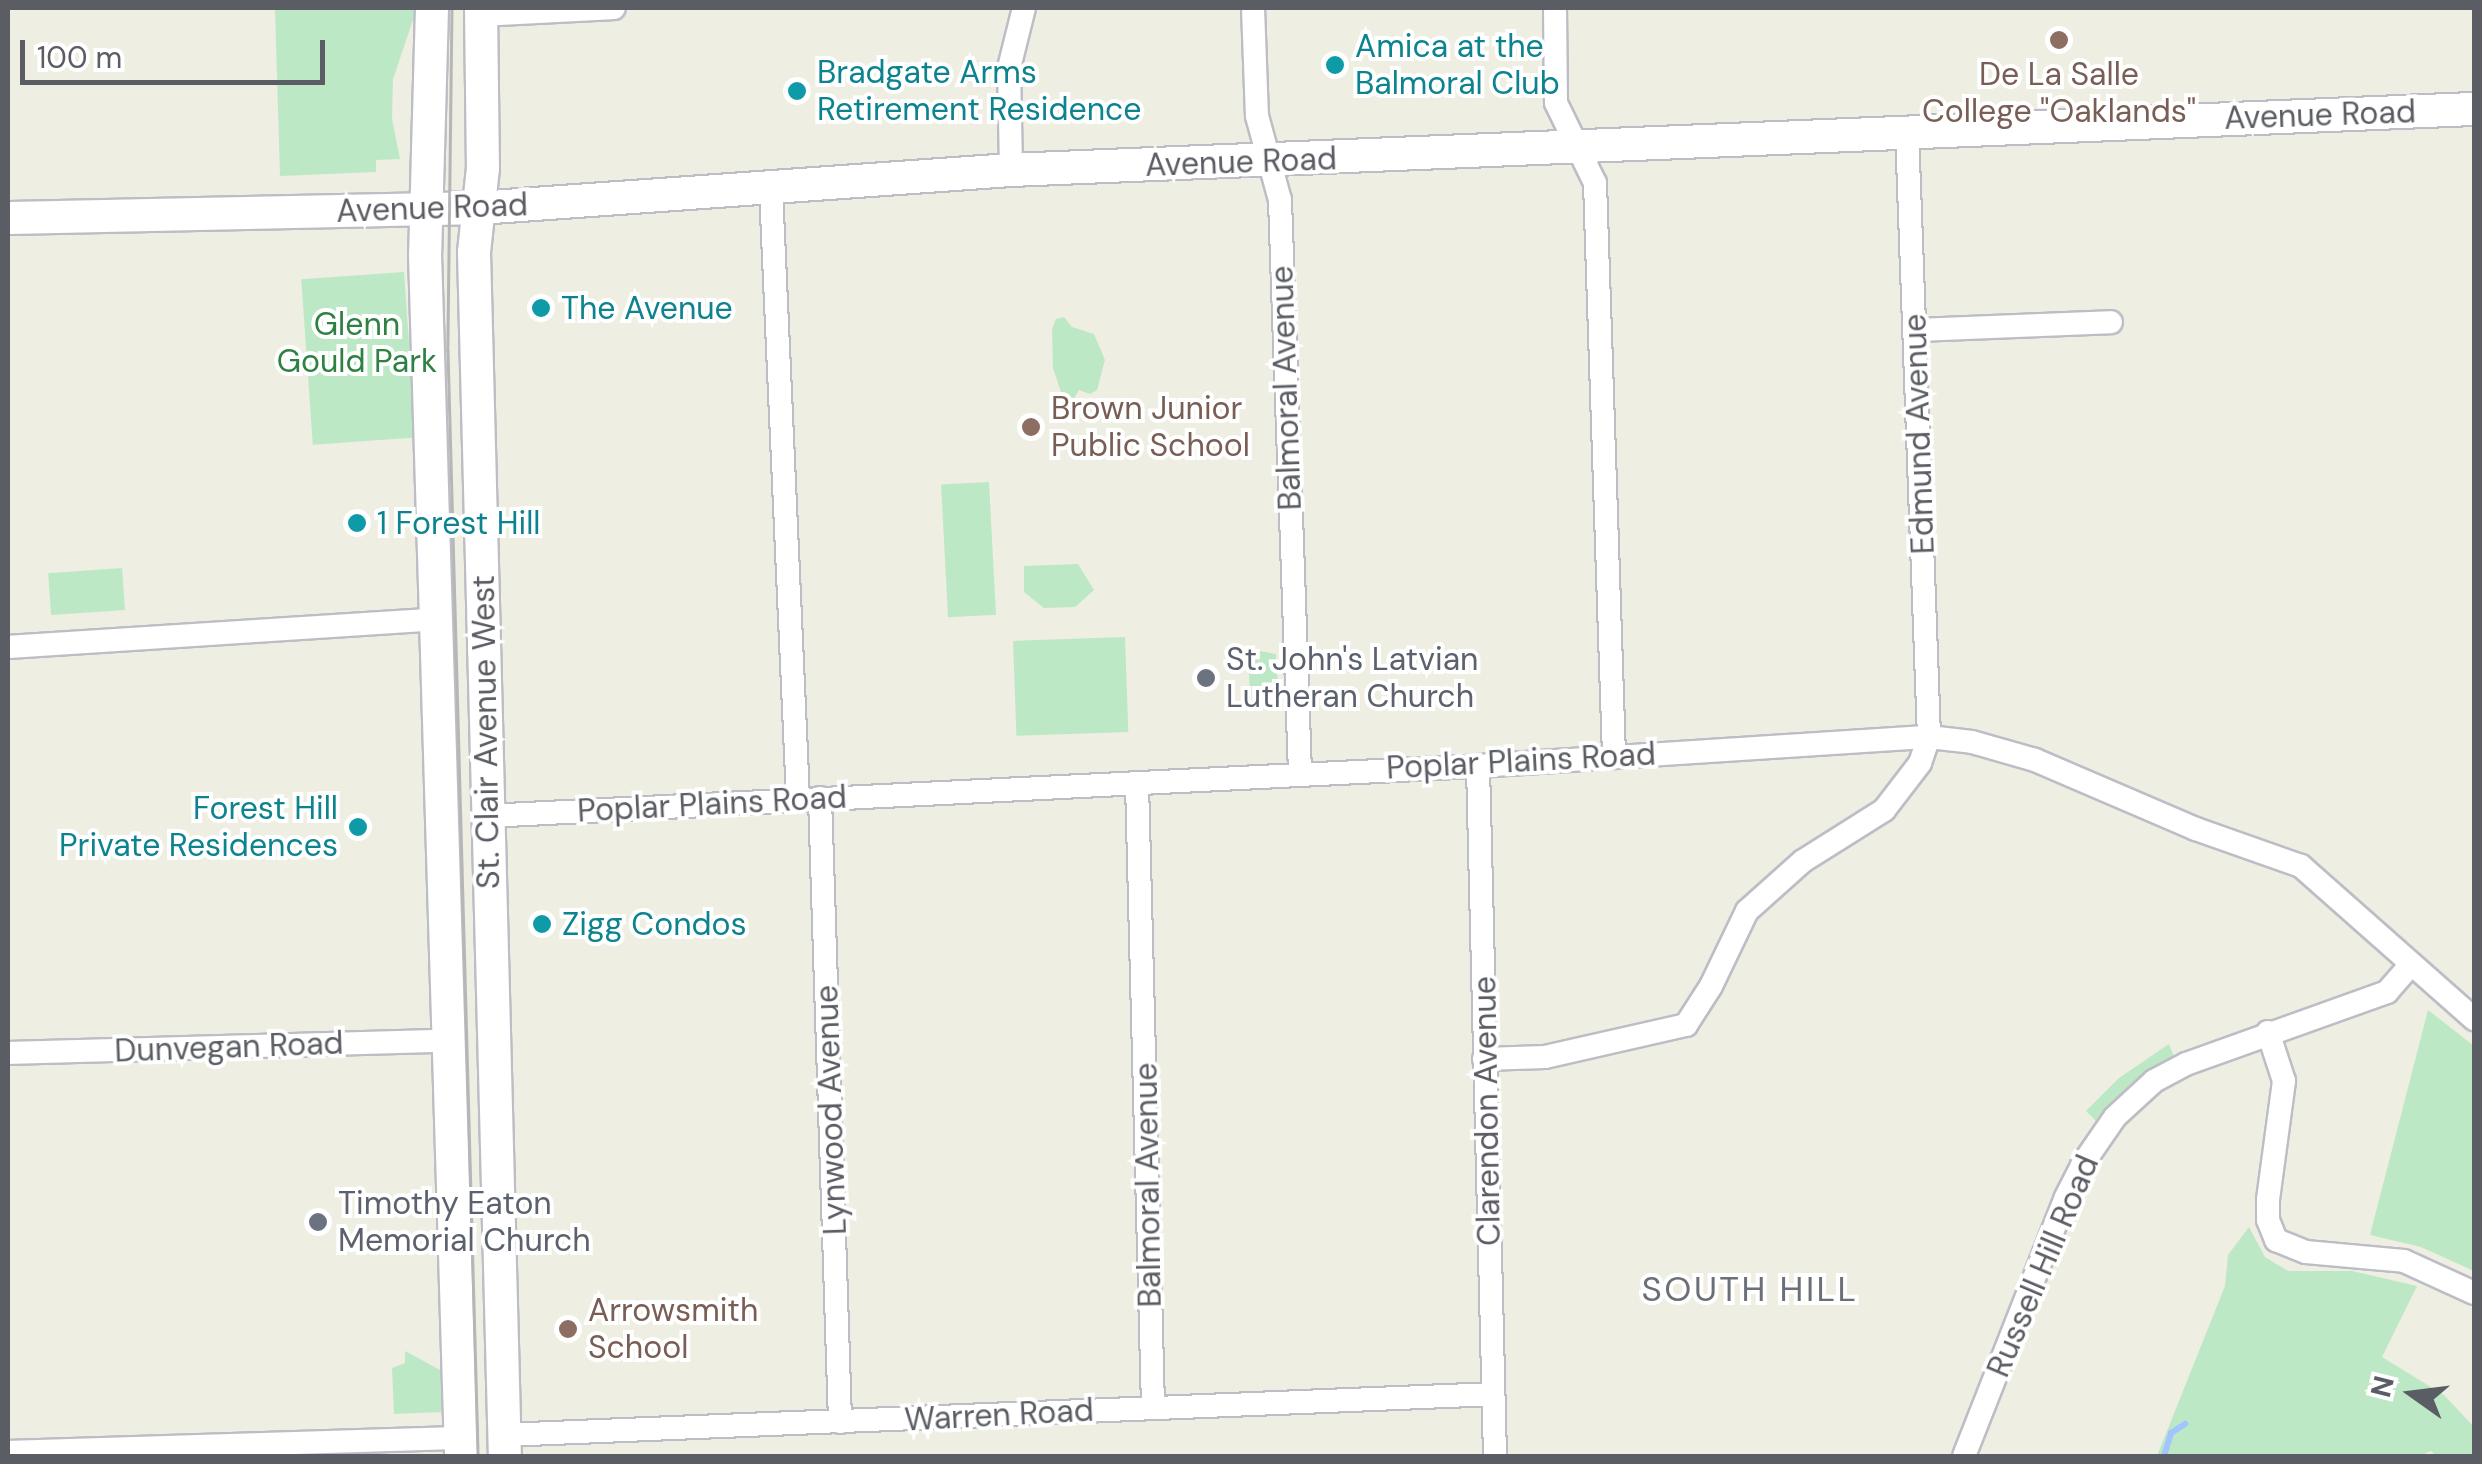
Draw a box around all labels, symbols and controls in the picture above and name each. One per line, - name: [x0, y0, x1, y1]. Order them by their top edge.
- scale bar: [25, 20, 330, 82]
- place label: Amica at the Balmoral Club: [1355, 28, 1560, 103]
- marker: De La Salle College "Oaklands": [2048, 29, 2070, 51]
- text: 100 m: [37, 38, 122, 77]
- place label: Bradgate Arms Retirement Residence: [817, 54, 1141, 129]
- marker: Amica at the Balmoral Club: [1324, 54, 1346, 76]
- place label: De La Salle College "Oaklands": [1922, 56, 2196, 131]
- marker: Bradgate Arms Retirement Residence: [786, 80, 808, 102]
- street label: Avenue Road: [2224, 92, 2416, 138]
- street label: Avenue Road: [1145, 139, 1337, 185]
- street label: Avenue Road: [336, 185, 528, 231]
- street label: Balmoral Avenue: [1263, 265, 1309, 511]
- place label: The Avenue: [561, 289, 733, 327]
- marker: The Avenue: [530, 297, 552, 319]
- park label: Glenn Gould Park: [277, 306, 437, 381]
- street label: Edmund Avenue: [1896, 313, 1942, 555]
- place label: Brown Junior Public School: [1051, 390, 1250, 465]
- marker: Brown Junior Public School: [1020, 416, 1042, 438]
- place label: 1 Forest Hill: [377, 504, 540, 542]
- marker: 1 Forest Hill: [346, 512, 368, 534]
- street label: St. Clair Avenue West: [464, 575, 508, 889]
- place label: St. John's Latvian Lutheran Church: [1226, 641, 1478, 716]
- marker: St. John's Latvian Lutheran Church: [1195, 667, 1217, 689]
- street label: Poplar Plains Road: [1385, 735, 1657, 787]
- street label: Poplar Plains Road: [576, 778, 848, 830]
- place label: Forest Hill Private Residences: [59, 790, 338, 865]
- marker: Forest Hill Private Residences: [347, 816, 369, 838]
- place label: Zigg Condos: [562, 905, 747, 943]
- marker: Zigg Condos: [531, 913, 553, 935]
- street label: Clarendon Avenue: [1465, 976, 1509, 1246]
- street label: Lynwood Avenue: [807, 984, 855, 1236]
- street label: Dunvegan Road: [114, 1024, 344, 1070]
- street label: Balmoral Avenue: [1127, 1062, 1169, 1308]
- street label: Russell Hill Road: [1979, 1149, 2107, 1383]
- place label: Timothy Eaton Memorial Church: [338, 1185, 591, 1260]
- marker: Timothy Eaton Memorial Church: [307, 1211, 329, 1233]
- district label: SOUTH HILL: [1641, 1268, 1859, 1310]
- place label: Arrowsmith School: [588, 1292, 758, 1367]
- marker: Arrowsmith School: [557, 1318, 579, 1340]
- north arrow: [2362, 1344, 2462, 1444]
- text: N: [2362, 1372, 2403, 1401]
- street label: Warren Road: [903, 1391, 1095, 1439]

